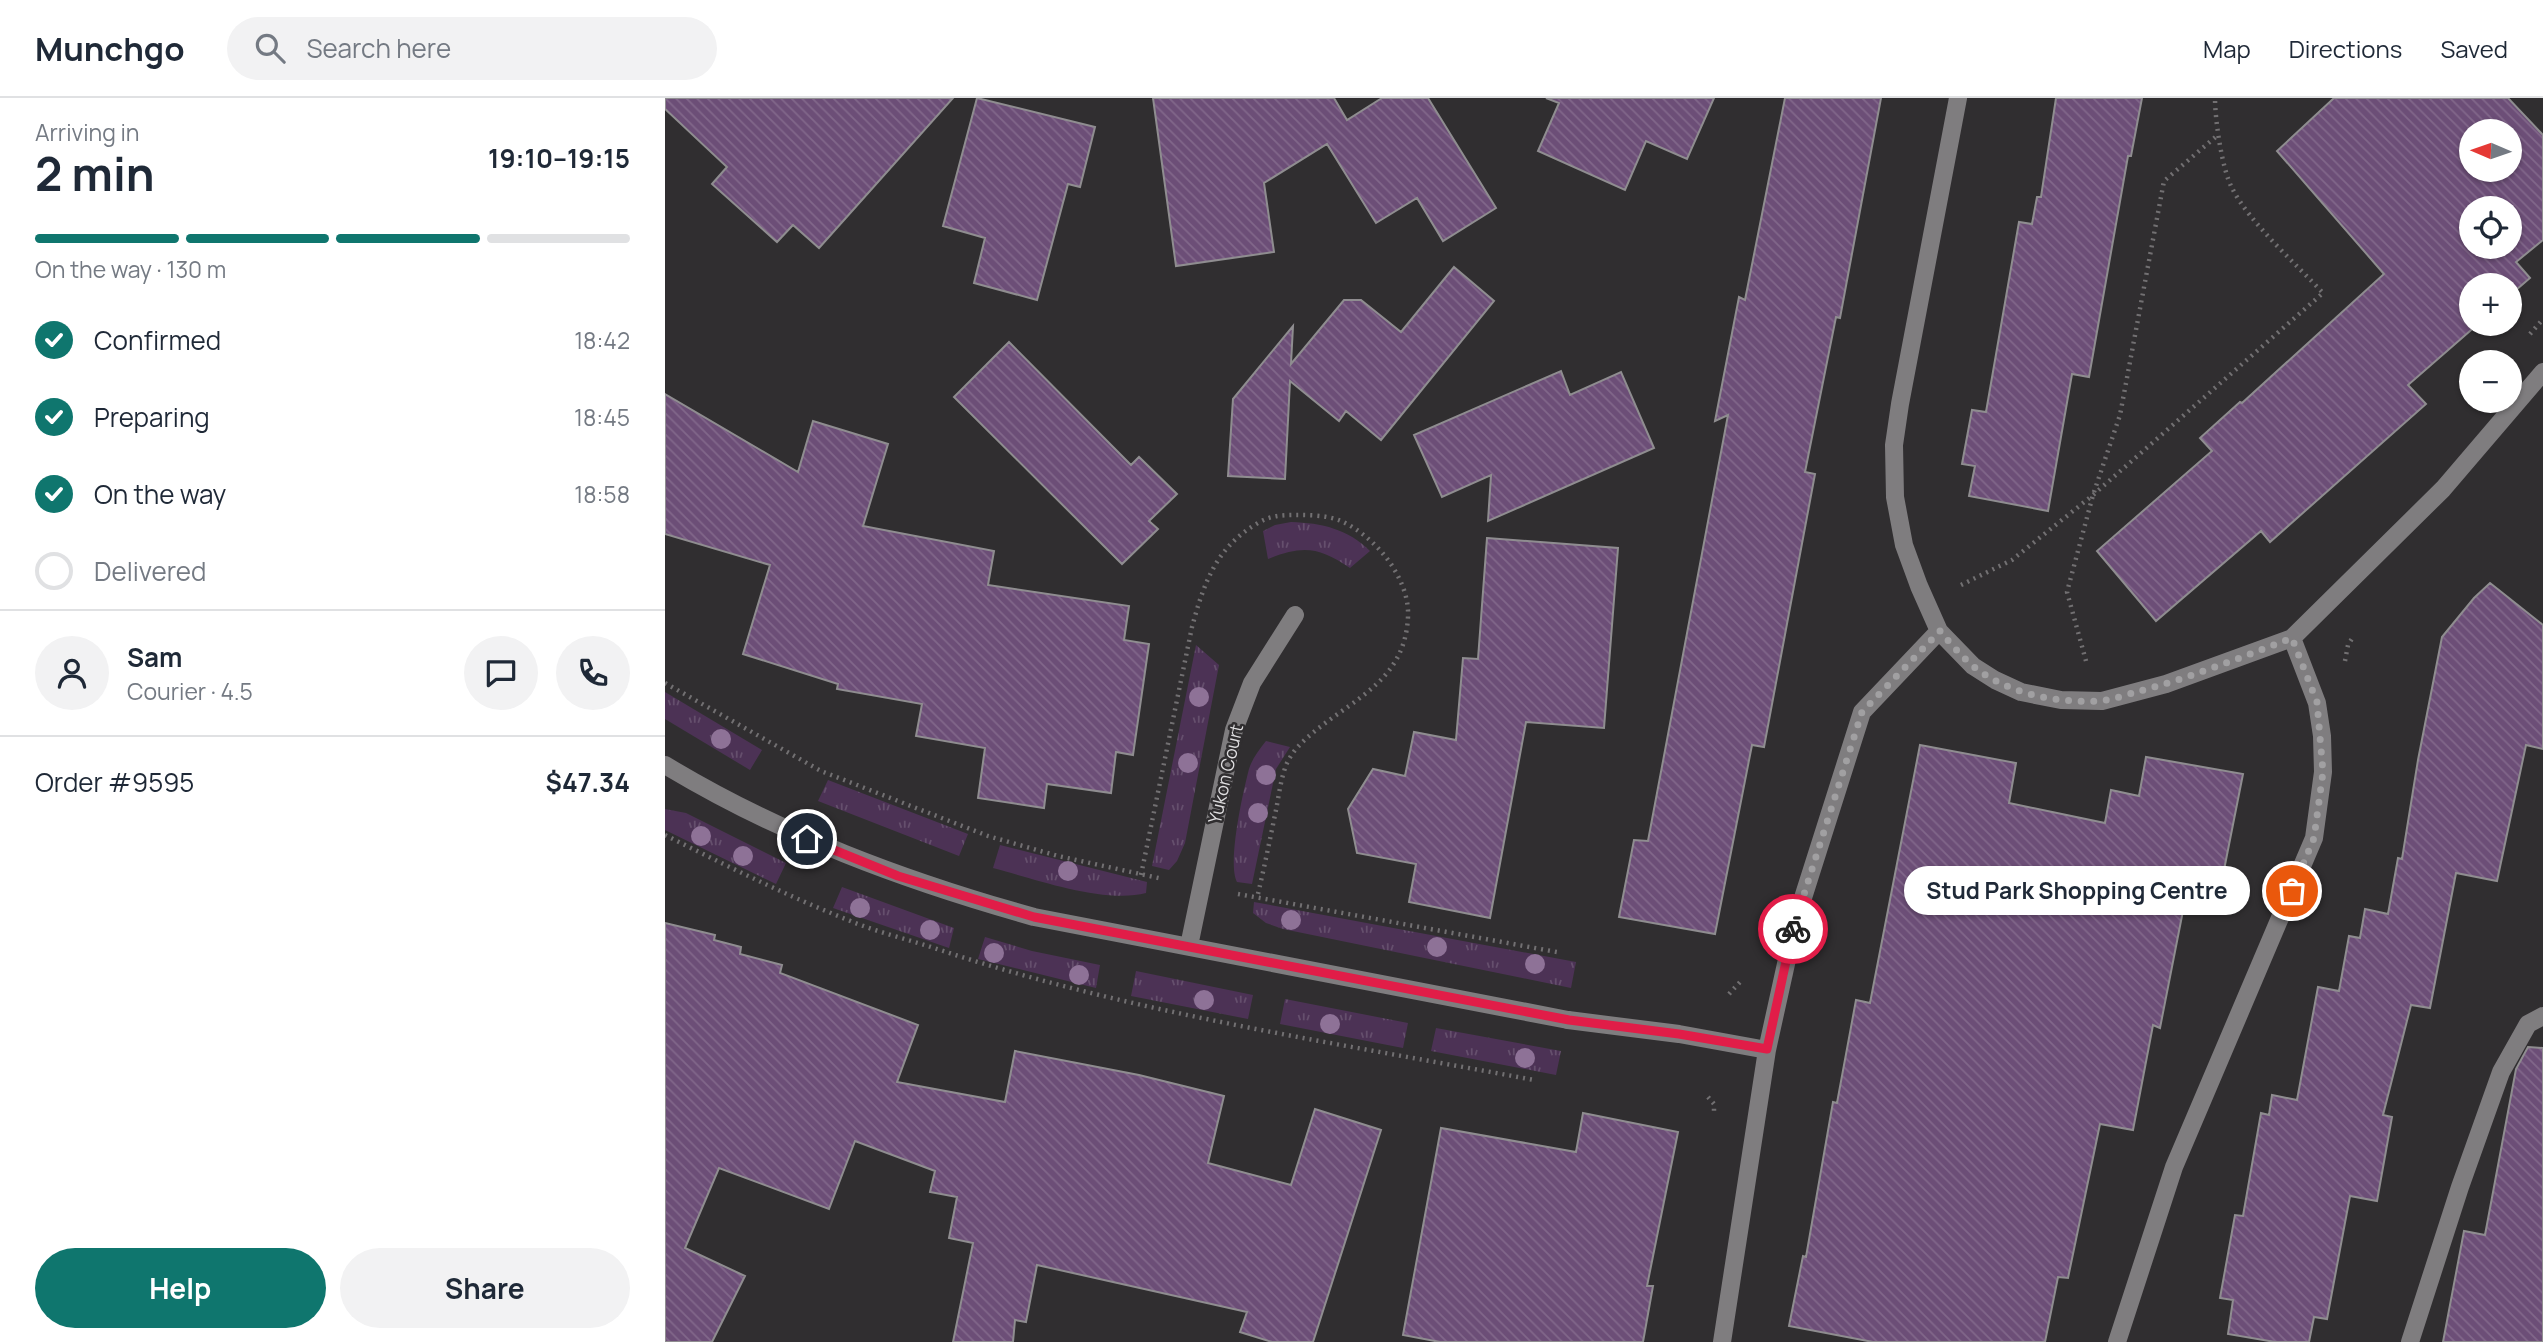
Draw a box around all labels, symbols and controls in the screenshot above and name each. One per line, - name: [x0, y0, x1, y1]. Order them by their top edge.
- search box: [227, 17, 717, 80]
- text: Munchgo: [35, 26, 185, 71]
- icon: search: [251, 29, 289, 67]
- text: Search here: [307, 30, 451, 66]
- text: Map: [2203, 32, 2251, 65]
- text: Directions: [2289, 32, 2402, 65]
- text: Saved: [2440, 32, 2508, 65]
- text: Arriving in: [35, 116, 140, 148]
- north arrow: [2459, 119, 2522, 182]
- map controls: [2459, 119, 2522, 413]
- text: 19:10–19:15: [488, 140, 630, 176]
- text: 2 min: [35, 142, 155, 205]
- button: locate: [2459, 196, 2522, 259]
- text: On the way · 130 m: [35, 253, 226, 285]
- button: +: [2459, 273, 2522, 336]
- icon: check: [35, 321, 73, 359]
- text: Confirmed: [94, 322, 221, 358]
- text: 18:42: [574, 324, 630, 356]
- button: −: [2459, 350, 2522, 413]
- icon: check: [35, 398, 73, 436]
- text: Preparing: [94, 399, 210, 435]
- text: 18:45: [574, 401, 630, 433]
- icon: check: [35, 475, 73, 513]
- text: On the way: [94, 476, 226, 512]
- text: 18:58: [574, 478, 630, 510]
- text: Delivered: [94, 553, 206, 589]
- button: person: [35, 636, 109, 710]
- button: chat: [464, 636, 538, 710]
- button: phone: [556, 636, 630, 710]
- text: Sam: [127, 639, 182, 675]
- text: Courier · 4.5: [127, 675, 253, 707]
- street label: Yukon Court: [1202, 722, 1248, 826]
- text: Order #9595: [35, 764, 194, 800]
- text: $47.34: [546, 764, 630, 800]
- pin: [777, 809, 837, 869]
- icon: home: [788, 820, 826, 858]
- pin: [2262, 861, 2322, 921]
- callout: Stud Park Shopping Centre: [1903, 866, 2250, 916]
- icon: bag: [2273, 872, 2311, 910]
- text: Stud Park Shopping Centre: [1926, 874, 2228, 906]
- courier: [1758, 894, 1828, 964]
- icon: bike: [1774, 910, 1812, 948]
- button: Help: [35, 1248, 326, 1328]
- button: Share: [340, 1248, 630, 1328]

